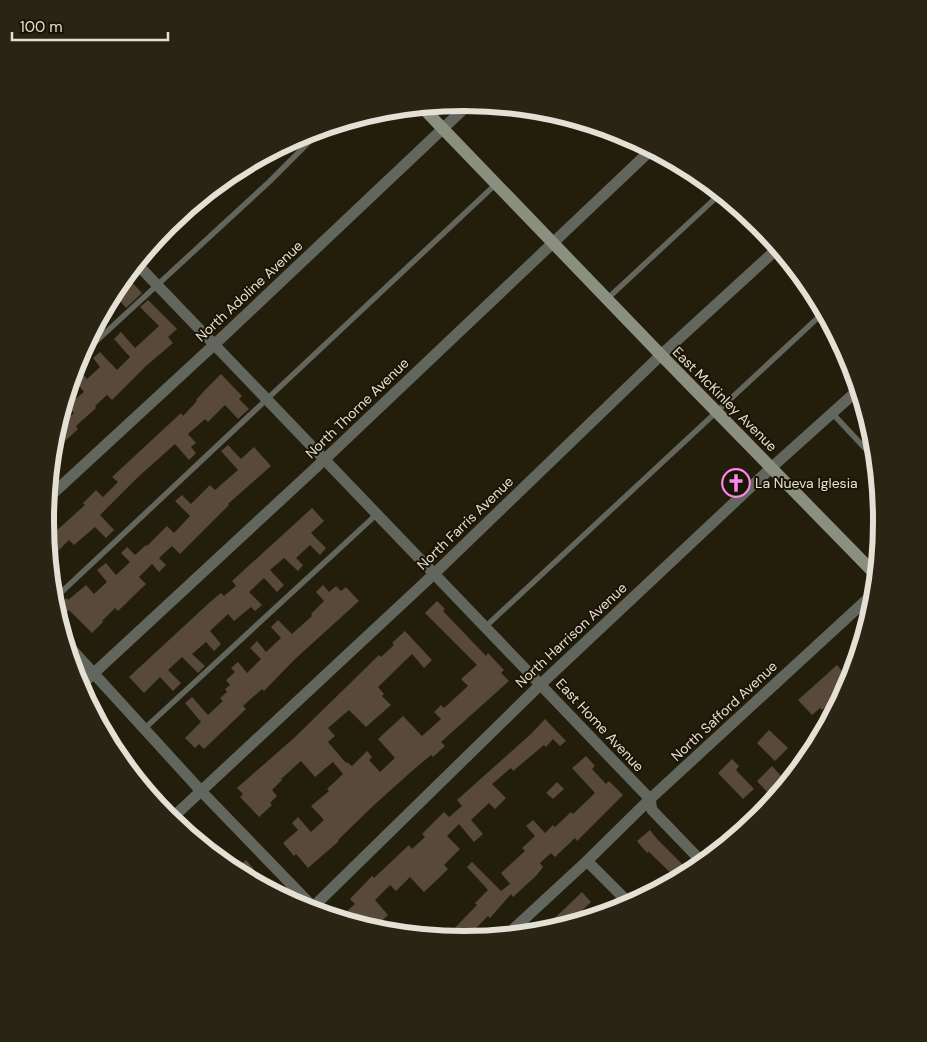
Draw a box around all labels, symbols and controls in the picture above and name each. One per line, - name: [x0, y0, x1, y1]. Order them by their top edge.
- scale bar: [12, 10, 169, 42]
- text: 100 m: [20, 17, 63, 37]
- street label: North Adoline Avenue: [192, 237, 306, 345]
- street label: East McKinley Avenue: [669, 343, 781, 455]
- street label: North Thorne Avenue: [301, 354, 413, 462]
- church icon: La Nueva Iglesia: [721, 468, 751, 498]
- street label: North Farris Avenue: [413, 472, 517, 574]
- place label: La Nueva Iglesia: [755, 474, 858, 492]
- street label: North Harrison Avenue: [511, 579, 631, 691]
- street label: North Safford Avenue: [667, 657, 781, 765]
- street label: East Home Avenue: [552, 675, 648, 775]

